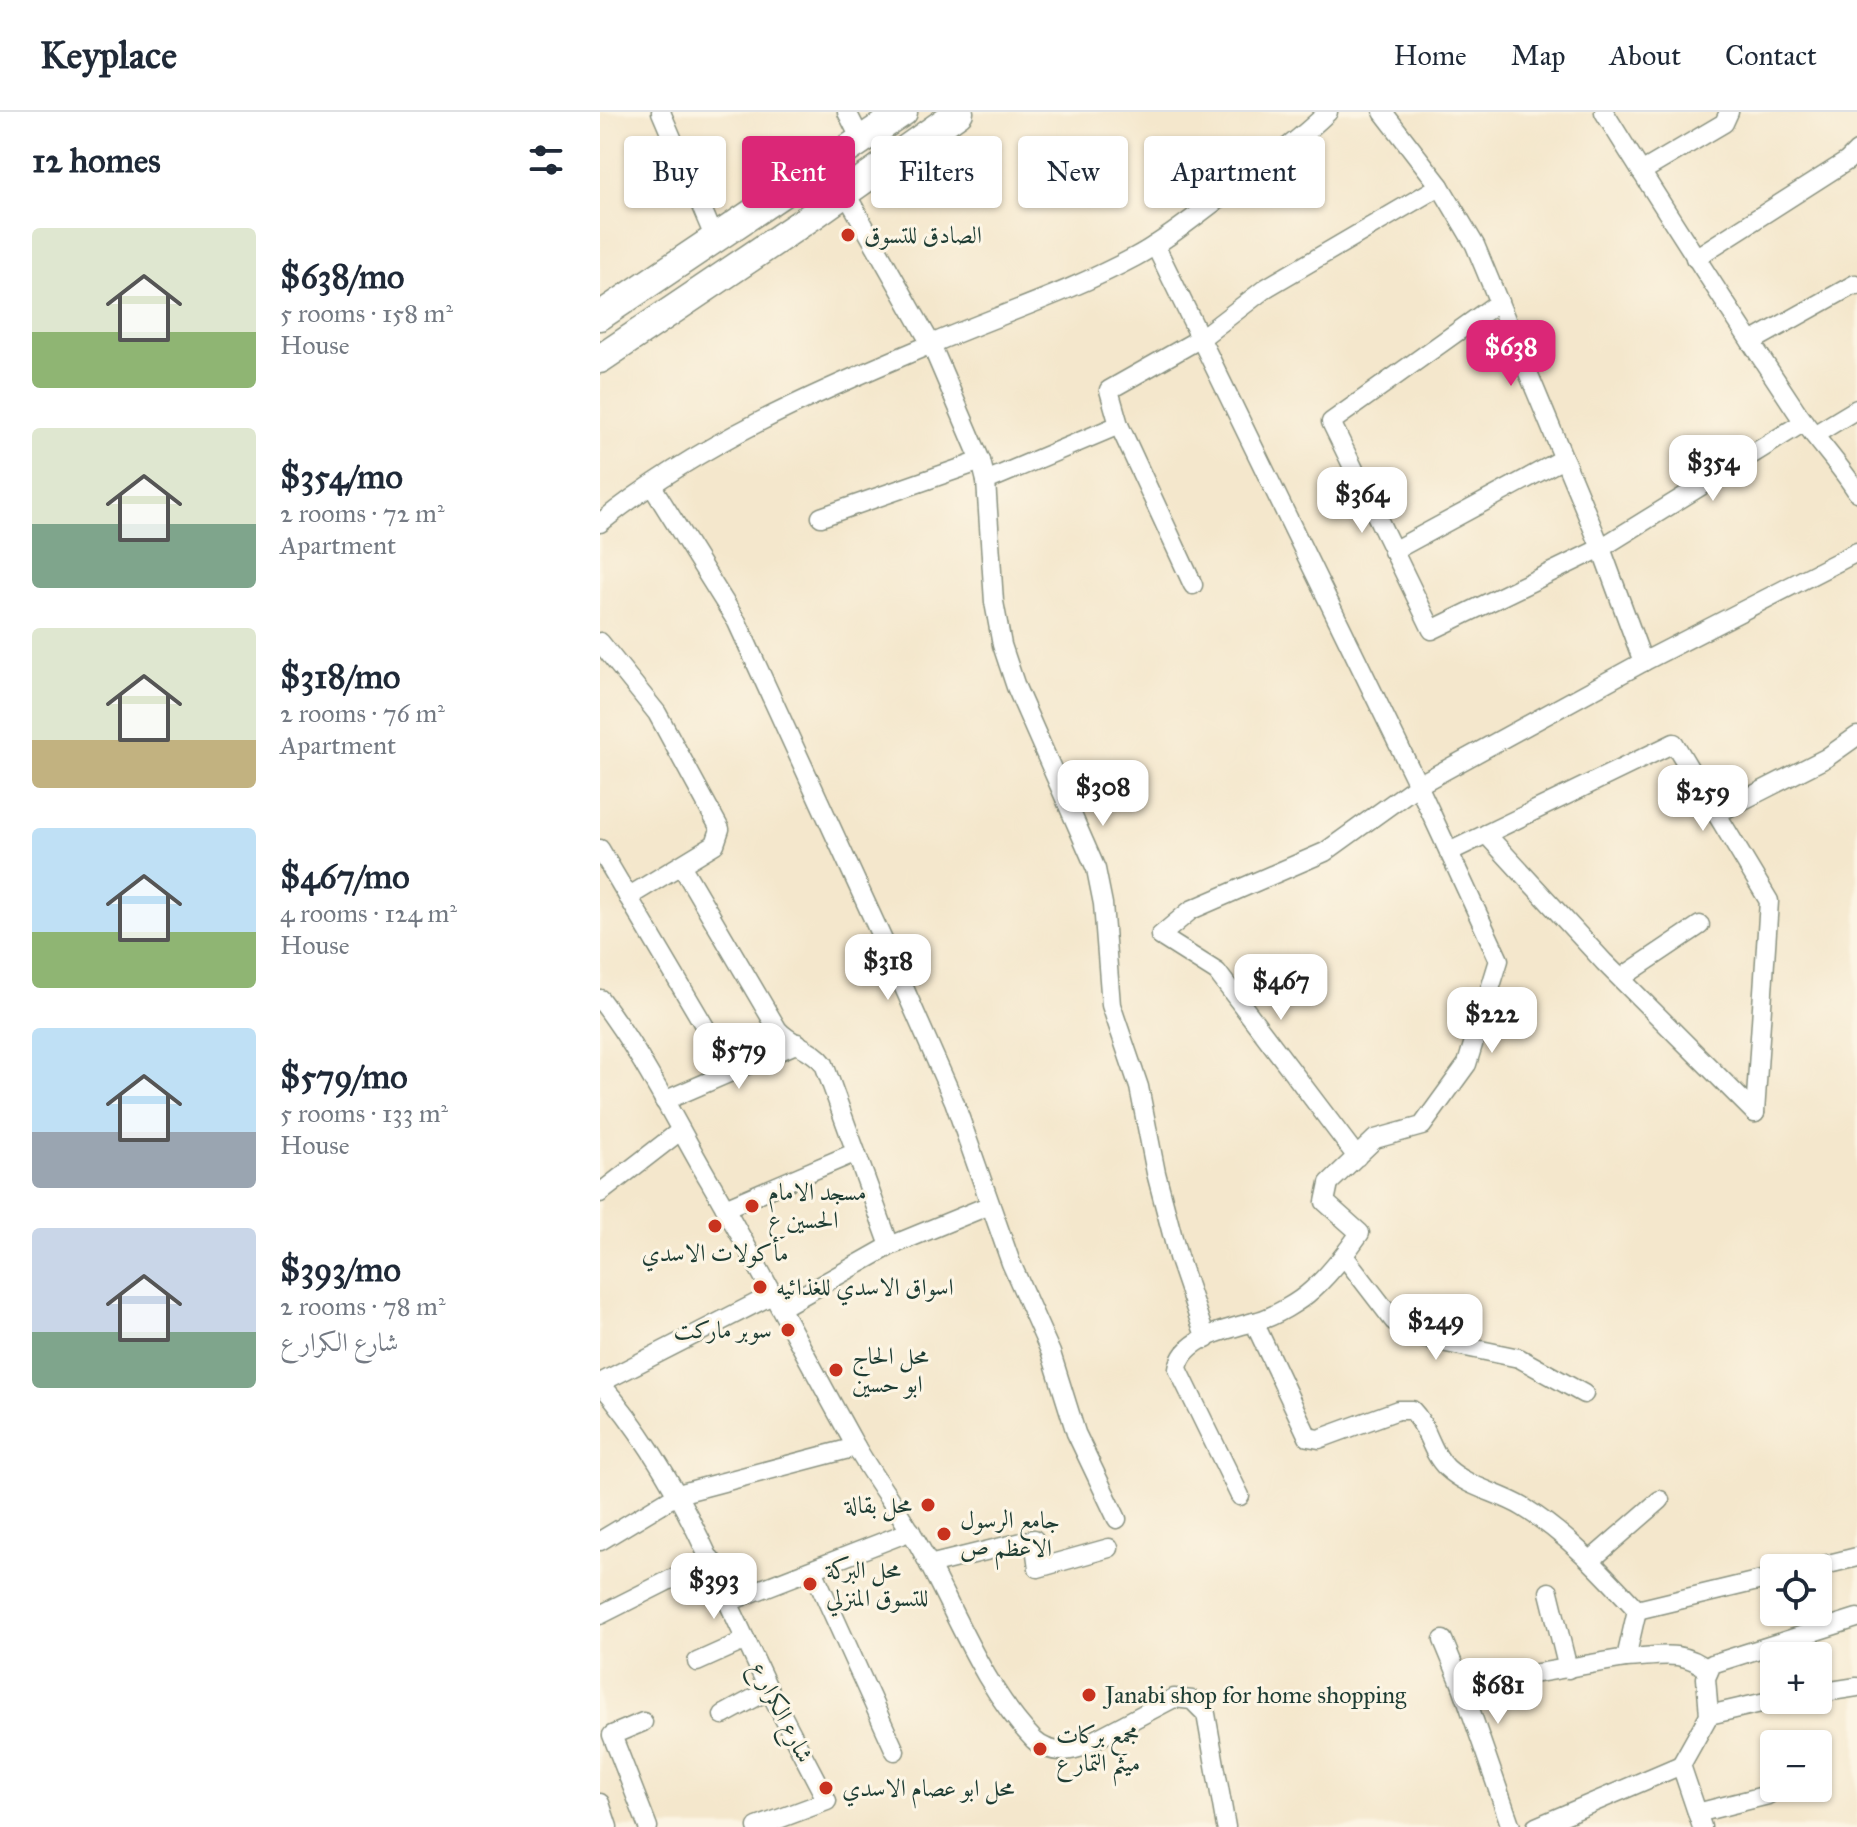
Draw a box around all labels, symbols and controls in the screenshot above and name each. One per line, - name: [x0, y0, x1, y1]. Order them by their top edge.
- text: Keyplace: [40, 32, 177, 78]
- text: Home: [1394, 38, 1467, 73]
- text: Map: [1511, 38, 1565, 73]
- text: About: [1609, 38, 1681, 73]
- text: Contact: [1725, 38, 1817, 73]
- chip: Buy: [624, 136, 726, 208]
- chip: Rent: [742, 136, 855, 208]
- chip: Filters: [871, 136, 1002, 208]
- chip: New: [1018, 136, 1128, 208]
- chip: Apartment: [1144, 136, 1325, 208]
- icon: filters: [524, 138, 568, 182]
- text: 12 homes: [32, 140, 161, 181]
- place label: الصادق للتسوق: [864, 220, 982, 250]
- marker: الصادق للتسوق: [839, 226, 857, 244]
- text: $638/mo: [280, 256, 405, 297]
- icon: home: [96, 260, 192, 356]
- text: 5 rooms · 158 m²: [280, 297, 453, 329]
- pin: $638: [1464, 320, 1558, 388]
- text: House: [280, 329, 350, 361]
- text: $638: [1484, 330, 1538, 362]
- pin: $354: [1666, 435, 1760, 503]
- text: $354: [1687, 445, 1739, 477]
- text: $354/mo: [280, 456, 403, 497]
- icon: home: [96, 460, 192, 556]
- pin: $364: [1315, 467, 1409, 535]
- text: $364: [1335, 477, 1389, 509]
- text: 2 rooms · 72 m²: [280, 497, 444, 529]
- text: Apartment: [280, 529, 396, 561]
- text: $318/mo: [280, 656, 401, 697]
- icon: home: [96, 660, 192, 756]
- text: 2 rooms · 76 m²: [280, 697, 445, 729]
- text: Apartment: [280, 729, 396, 761]
- pin: $308: [1056, 760, 1150, 828]
- pin: $259: [1656, 765, 1750, 833]
- text: $308: [1076, 770, 1130, 802]
- text: $259: [1676, 775, 1730, 807]
- text: $467/mo: [280, 856, 410, 897]
- icon: home: [96, 860, 192, 956]
- text: 4 rooms · 124 m²: [280, 897, 457, 929]
- text: House: [280, 929, 350, 961]
- pin: $318: [841, 934, 935, 1002]
- text: $318: [863, 944, 913, 976]
- pin: $467: [1234, 954, 1328, 1022]
- text: $467: [1252, 964, 1310, 996]
- pin: $222: [1445, 987, 1539, 1055]
- text: $222: [1465, 997, 1519, 1029]
- pin: $579: [692, 1023, 786, 1091]
- text: $579: [711, 1033, 767, 1065]
- text: $579/mo: [280, 1056, 408, 1097]
- icon: home: [96, 1060, 192, 1156]
- text: 5 rooms · 133 m²: [280, 1097, 448, 1129]
- text: House: [280, 1129, 350, 1161]
- place label: مسجد الامام الحسين ع: [768, 1177, 867, 1240]
- marker: مسجد الامام الحسين ع: [743, 1197, 761, 1215]
- marker: مأكولات الاسدي: [706, 1217, 724, 1235]
- place label: مأكولات الاسدي: [641, 1236, 789, 1272]
- text: $393/mo: [280, 1249, 401, 1290]
- icon: home: [96, 1260, 192, 1356]
- place label: اسواق الاسدي للغذائيه: [776, 1272, 954, 1306]
- marker: اسواق الاسدي للغذائيه: [751, 1278, 769, 1296]
- text: 2 rooms · 78 m²: [280, 1290, 445, 1322]
- pin: $249: [1389, 1294, 1483, 1362]
- text: $249: [1408, 1304, 1464, 1336]
- place label: سوبر ماركت: [674, 1315, 772, 1345]
- marker: سوبر ماركت: [779, 1321, 797, 1339]
- text: شارع الكرار ع: [280, 1326, 399, 1358]
- place label: محل الحاج ابو حسين: [852, 1341, 929, 1399]
- marker: محل الحاج ابو حسين: [827, 1361, 845, 1379]
- place label: محل بقالة: [844, 1490, 912, 1522]
- marker: محل بقالة: [919, 1496, 937, 1514]
- place label: جامع الرسول الاعظم ص: [960, 1505, 1060, 1570]
- marker: جامع الرسول الاعظم ص: [935, 1525, 953, 1543]
- pin: $393: [667, 1553, 761, 1621]
- map controls: [1760, 1554, 1832, 1802]
- button: locate: [1760, 1554, 1832, 1626]
- place label: محل البركة للتسوق المنزلي: [825, 1555, 929, 1617]
- text: $393: [689, 1563, 739, 1595]
- marker: محل البركة للتسوق المنزلي: [801, 1575, 819, 1593]
- button: +: [1760, 1642, 1832, 1714]
- street label: شارع الكرار ع: [739, 1656, 820, 1770]
- pin: $681: [1451, 1658, 1545, 1726]
- text: $681: [1471, 1668, 1525, 1700]
- place label: Janabi shop for home shopping: [1102, 1680, 1407, 1710]
- marker: Janabi shop for home shopping: [1080, 1686, 1098, 1704]
- place label: مجمع بركات ميثم التمار ع: [1056, 1720, 1140, 1787]
- button: −: [1760, 1730, 1832, 1802]
- marker: مجمع بركات ميثم التمار ع: [1031, 1740, 1049, 1758]
- place label: محل ابو عصام الاسدي: [842, 1773, 1015, 1809]
- marker: محل ابو عصام الاسدي: [817, 1779, 835, 1797]

